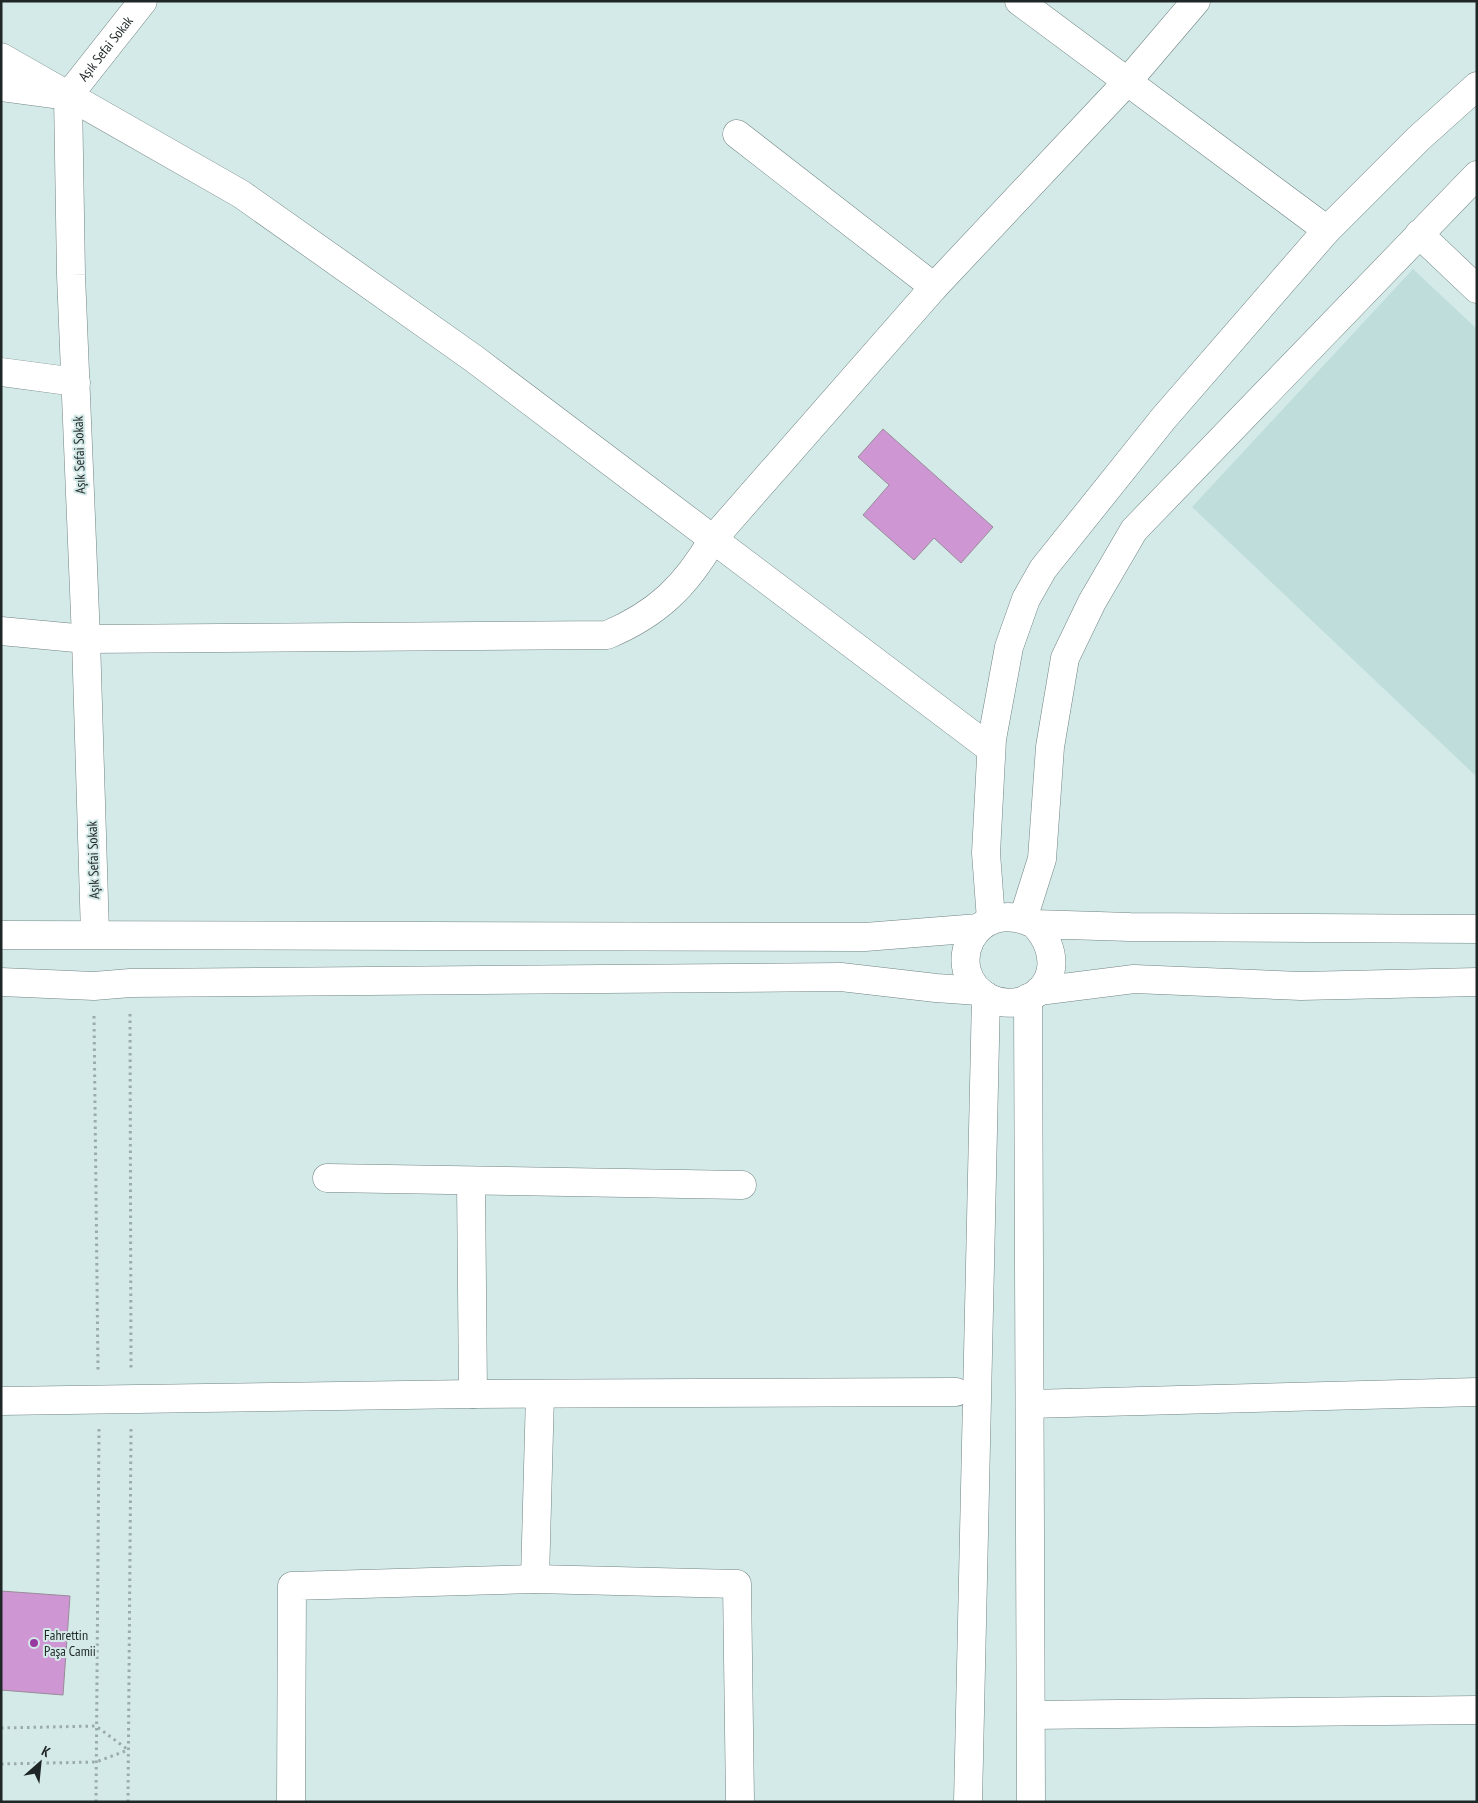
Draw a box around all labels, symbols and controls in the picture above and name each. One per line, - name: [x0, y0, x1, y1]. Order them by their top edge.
- street label: Aşık Sefai Sokak: [74, 12, 137, 85]
- street label: Aşık Sefai Sokak: [69, 415, 89, 494]
- street label: Aşık Sefai Sokak: [83, 820, 103, 899]
- place label: Fahrettin Paşa Camii: [44, 1626, 96, 1660]
- marker: Fahrettin Paşa Camii: [28, 1637, 40, 1649]
- north arrow: [15, 1738, 65, 1788]
- text: K: [39, 1742, 54, 1761]

